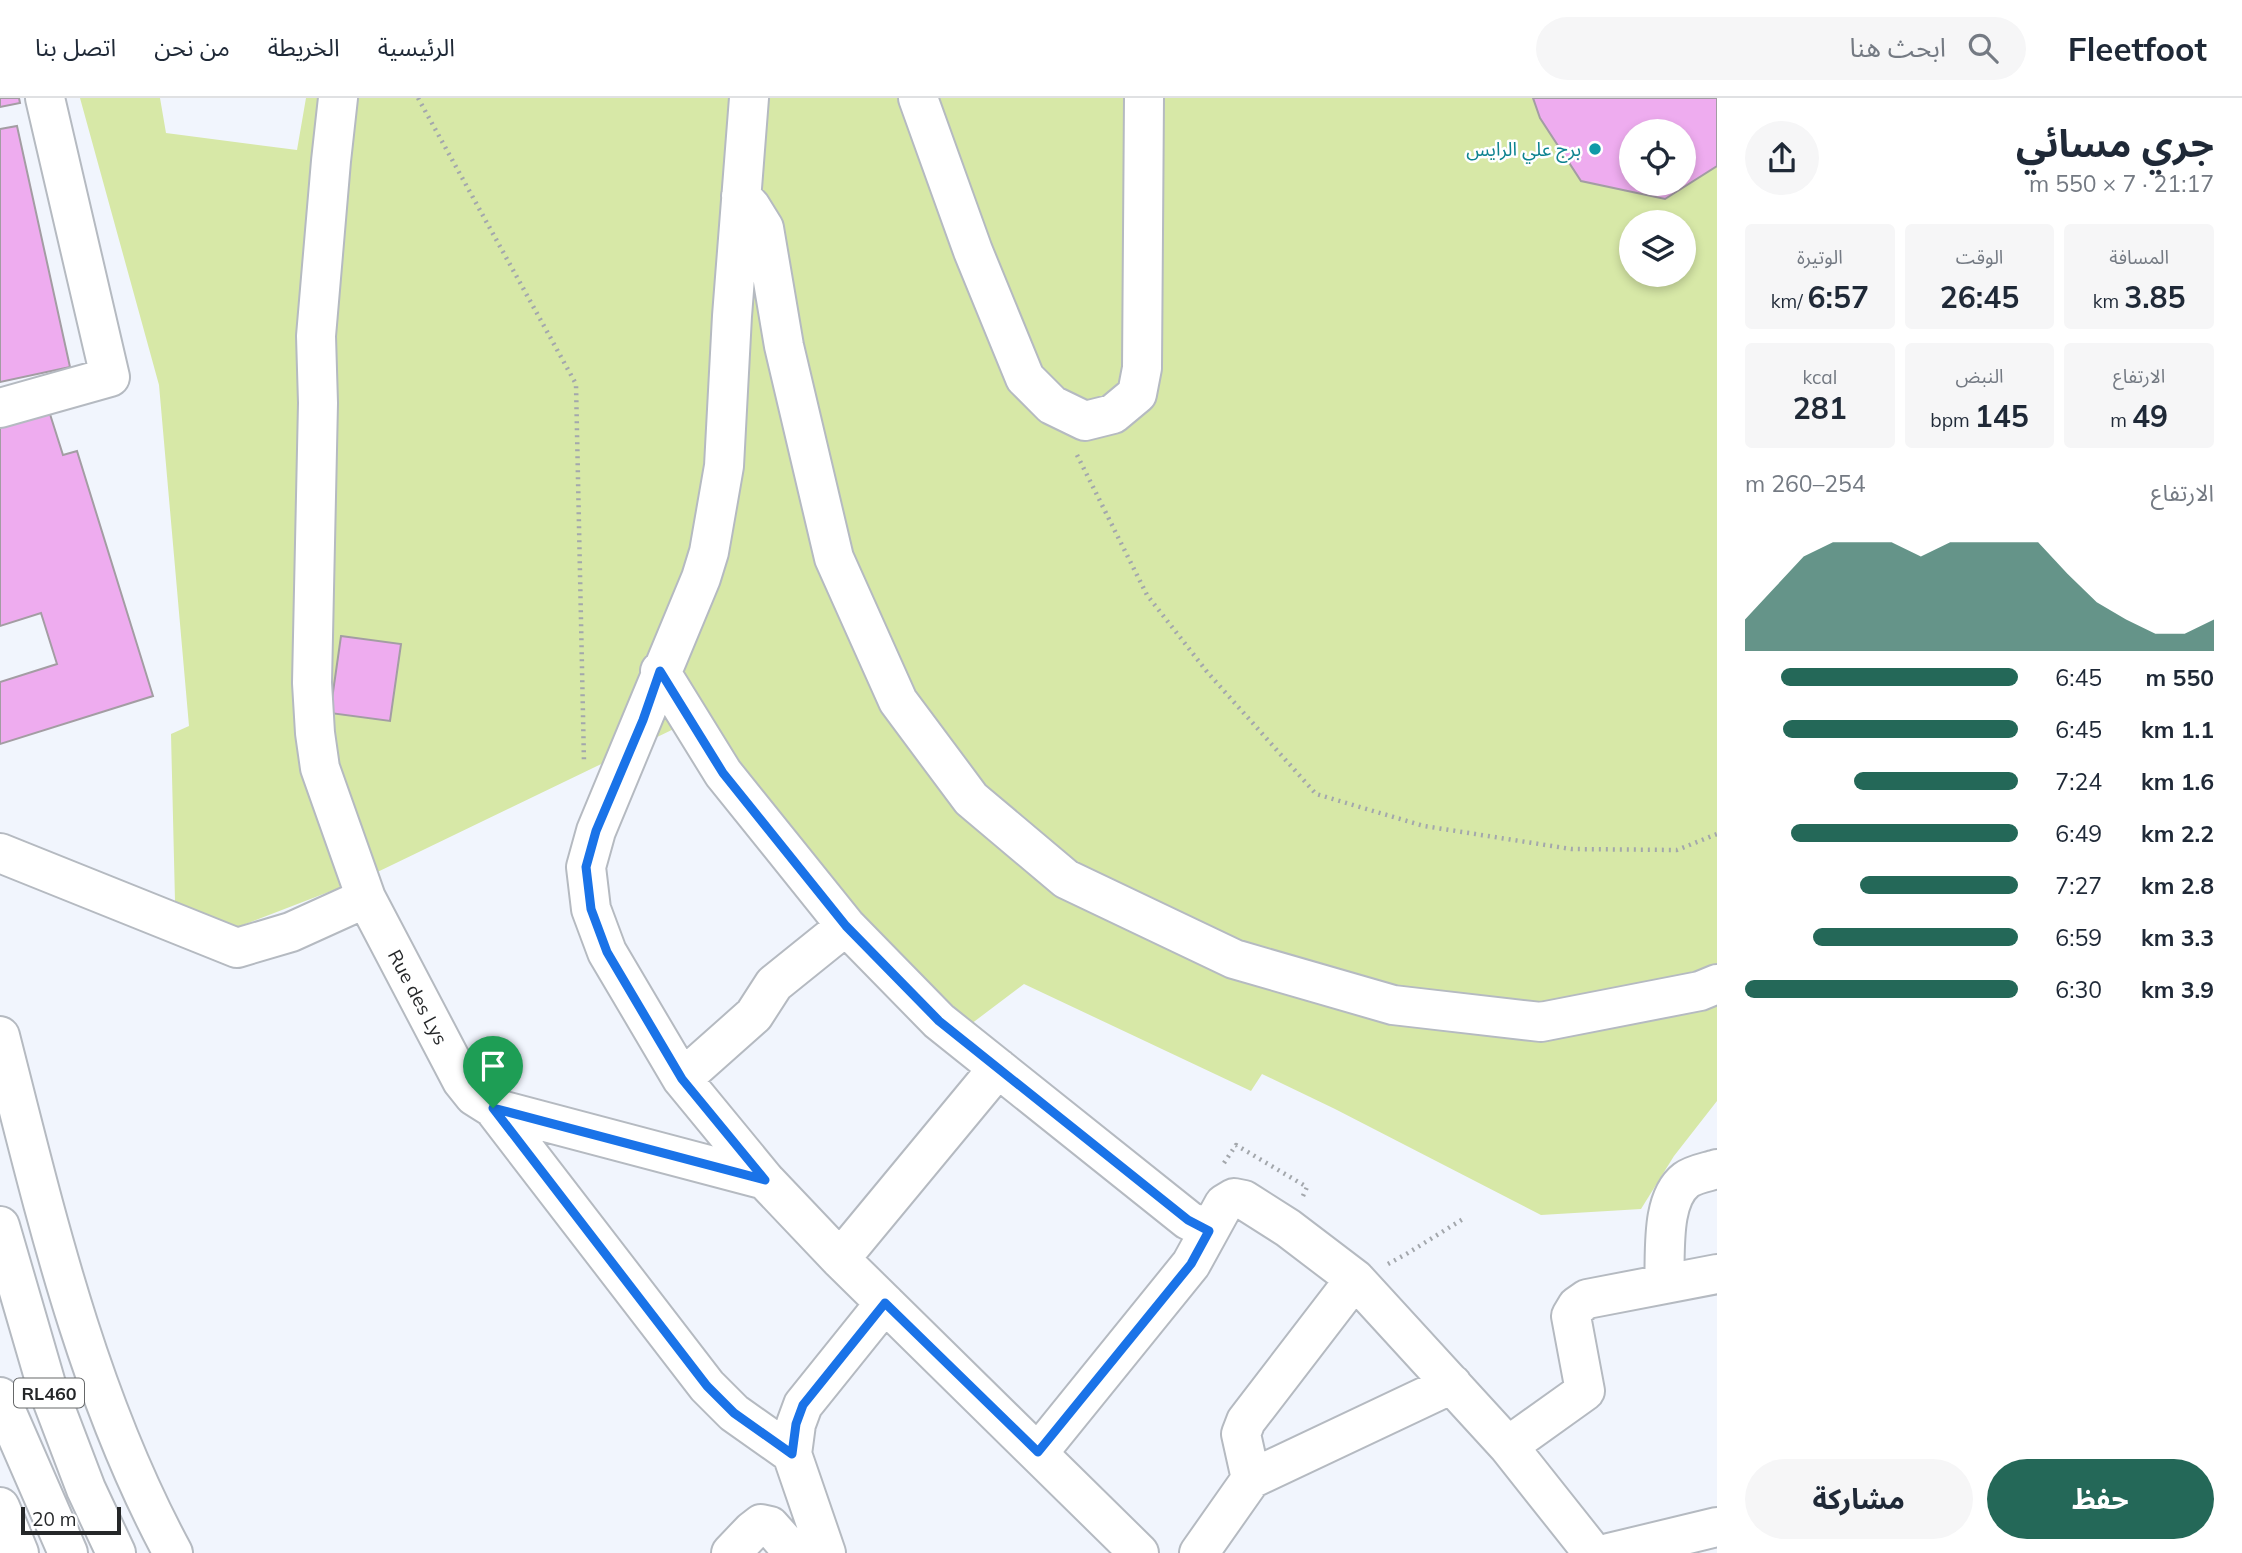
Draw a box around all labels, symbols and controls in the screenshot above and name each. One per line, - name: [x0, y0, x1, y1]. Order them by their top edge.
- search box: [1536, 17, 2026, 80]
- text: Fleetfoot: [2068, 28, 2207, 69]
- icon: search: [1964, 29, 2002, 67]
- text: ابحث هنا: [1849, 31, 1946, 64]
- text: اتصل بنا: [35, 32, 116, 62]
- text: من نحن: [154, 32, 230, 62]
- text: الخريطة: [268, 32, 340, 62]
- text: الرئيسية: [378, 32, 455, 62]
- map controls: [1619, 119, 1696, 287]
- button: locate: [1619, 119, 1696, 196]
- text: جري مسائي: [2016, 119, 2214, 167]
- button: share: [1745, 121, 1819, 195]
- place label: برج علي الرايس: [1466, 137, 1581, 164]
- marker: برج علي الرايس: [1587, 141, 1603, 157]
- text: 21:17 · 7 × 550 m: [2029, 169, 2214, 198]
- button: layers: [1619, 210, 1696, 287]
- text: الوتيرة: [1797, 245, 1843, 269]
- text: الوقت: [1956, 245, 2003, 269]
- text: المسافة: [2109, 245, 2169, 269]
- text: 6:57: [1808, 278, 1869, 316]
- text: 26:45: [1940, 278, 2019, 316]
- text: 3.85: [2124, 278, 2186, 316]
- text: /km: [1771, 289, 1808, 313]
- text: km: [2093, 289, 2124, 313]
- text: النبض: [1955, 364, 2004, 388]
- text: الارتفاع: [2113, 364, 2165, 388]
- text: kcal: [1802, 365, 1837, 389]
- text: 281: [1793, 389, 1847, 427]
- text: 145: [1975, 397, 2029, 435]
- text: 49: [2132, 397, 2168, 435]
- text: bpm: [1930, 408, 1975, 432]
- text: m: [2110, 408, 2132, 432]
- text: 254–260 m: [1745, 469, 1866, 498]
- text: الارتفاع: [2151, 478, 2214, 507]
- text: 6:45: [2055, 663, 2102, 692]
- text: 550 m: [2146, 663, 2214, 692]
- text: 6:45: [2055, 715, 2102, 744]
- text: 1.1 km: [2141, 715, 2214, 744]
- text: 7:24: [2055, 767, 2102, 796]
- text: 1.6 km: [2141, 767, 2214, 796]
- text: 6:49: [2055, 819, 2102, 848]
- text: 2.2 km: [2141, 819, 2214, 848]
- text: 7:27: [2055, 871, 2102, 900]
- text: 2.8 km: [2141, 871, 2214, 900]
- text: 6:59: [2055, 923, 2102, 952]
- text: 3.3 km: [2141, 923, 2214, 952]
- street label: Rue des Lys: [383, 945, 453, 1049]
- text: 6:30: [2055, 975, 2102, 1004]
- text: 3.9 km: [2141, 975, 2214, 1004]
- pin: [463, 1036, 523, 1108]
- icon: arrive: [474, 1047, 512, 1085]
- road number: RL460: [14, 1378, 84, 1408]
- button: مشاركة: [1745, 1459, 1973, 1539]
- button: حفظ: [1987, 1459, 2214, 1539]
- scale bar: [21, 1504, 121, 1536]
- text: 20 m: [32, 1507, 76, 1531]

